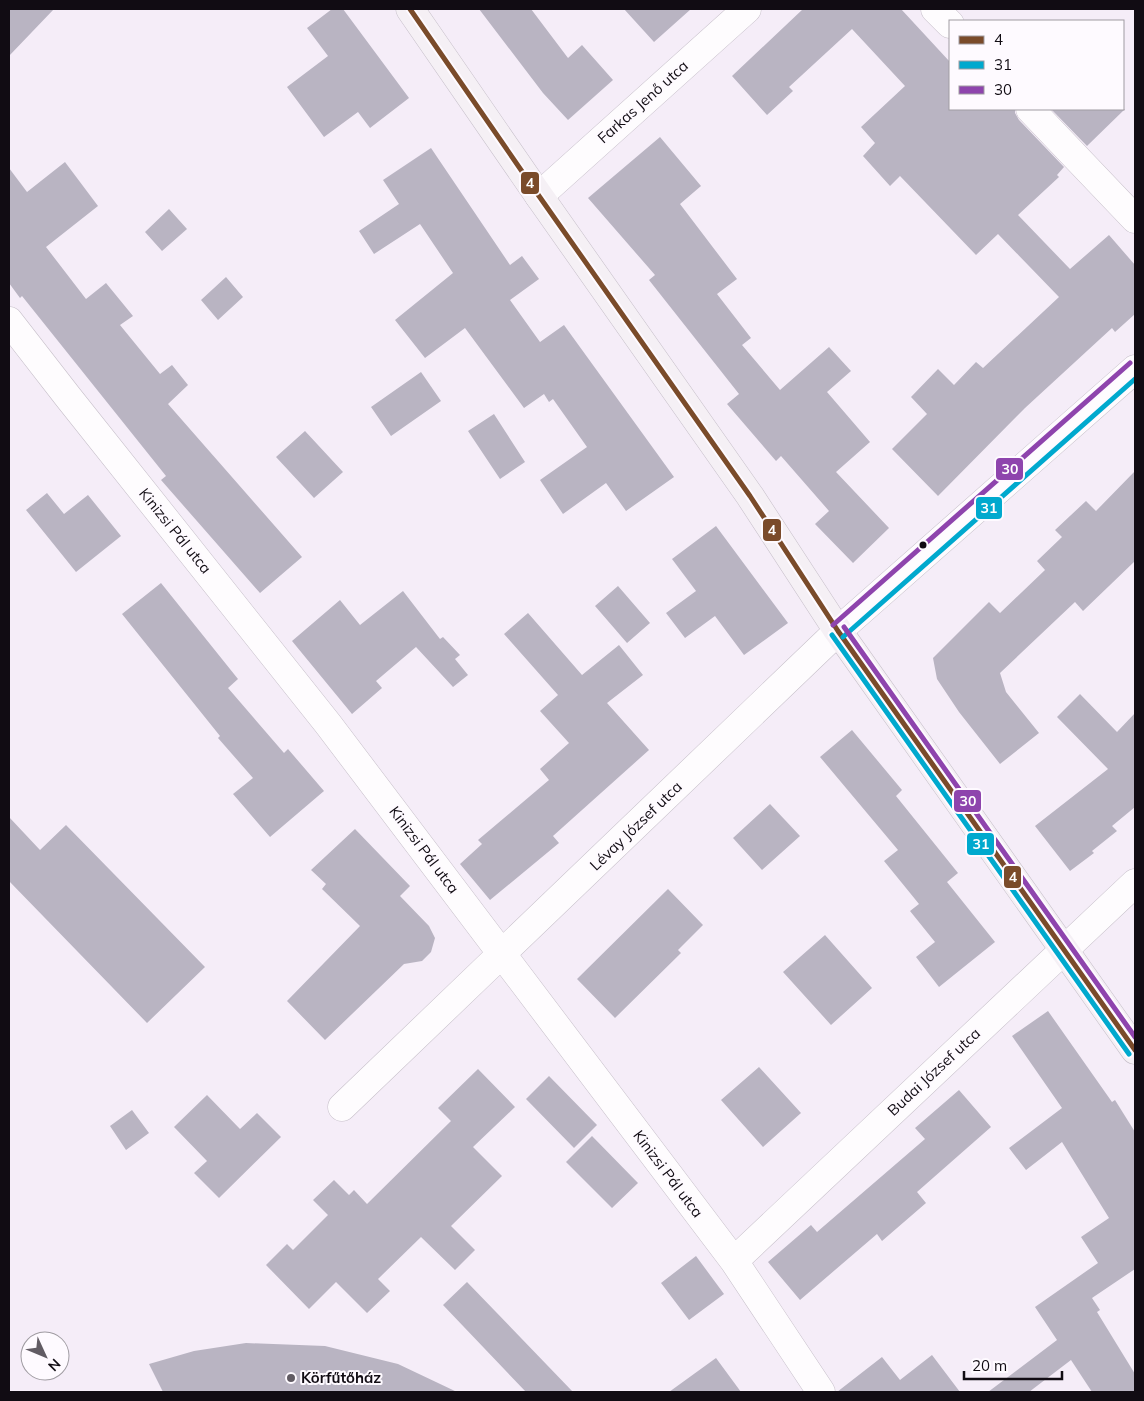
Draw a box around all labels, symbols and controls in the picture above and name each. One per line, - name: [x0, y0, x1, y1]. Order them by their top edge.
- legend: [949, 20, 1124, 110]
- text: 4: [994, 30, 1003, 49]
- text: 31: [994, 55, 1012, 74]
- street label: Farkas Jenő utca: [594, 56, 692, 147]
- text: 30: [994, 80, 1012, 99]
- line badge: 4: [520, 171, 540, 195]
- text: 4: [526, 174, 535, 192]
- line badge: 30: [995, 457, 1024, 481]
- text: 30: [1002, 460, 1018, 478]
- street label: Kinizsi Pál utca: [135, 484, 216, 577]
- line badge: 31: [975, 496, 1003, 520]
- text: 31: [981, 499, 997, 517]
- line badge: 4: [762, 518, 782, 542]
- text: 4: [768, 521, 777, 539]
- unlabelled marker: [918, 540, 928, 550]
- street label: Lévay József utca: [586, 777, 686, 874]
- line badge: 30: [953, 789, 982, 813]
- text: 30: [960, 792, 976, 810]
- street label: Kinizsi Pál utca: [385, 802, 463, 897]
- line badge: 31: [966, 832, 995, 856]
- text: 31: [973, 835, 989, 853]
- line badge: 4: [1003, 865, 1022, 889]
- text: 4: [1009, 868, 1018, 886]
- street label: Budai József utca: [883, 1024, 984, 1120]
- street label: Kinizsi Pál utca: [629, 1126, 707, 1221]
- north arrow: [20, 1331, 70, 1381]
- scale bar: [964, 1348, 1062, 1380]
- text: N: [44, 1355, 64, 1375]
- text: 20 m: [972, 1356, 1007, 1375]
- place label: Körfűtőház: [301, 1368, 381, 1387]
- marker: Körfűtőház: [285, 1372, 297, 1384]

